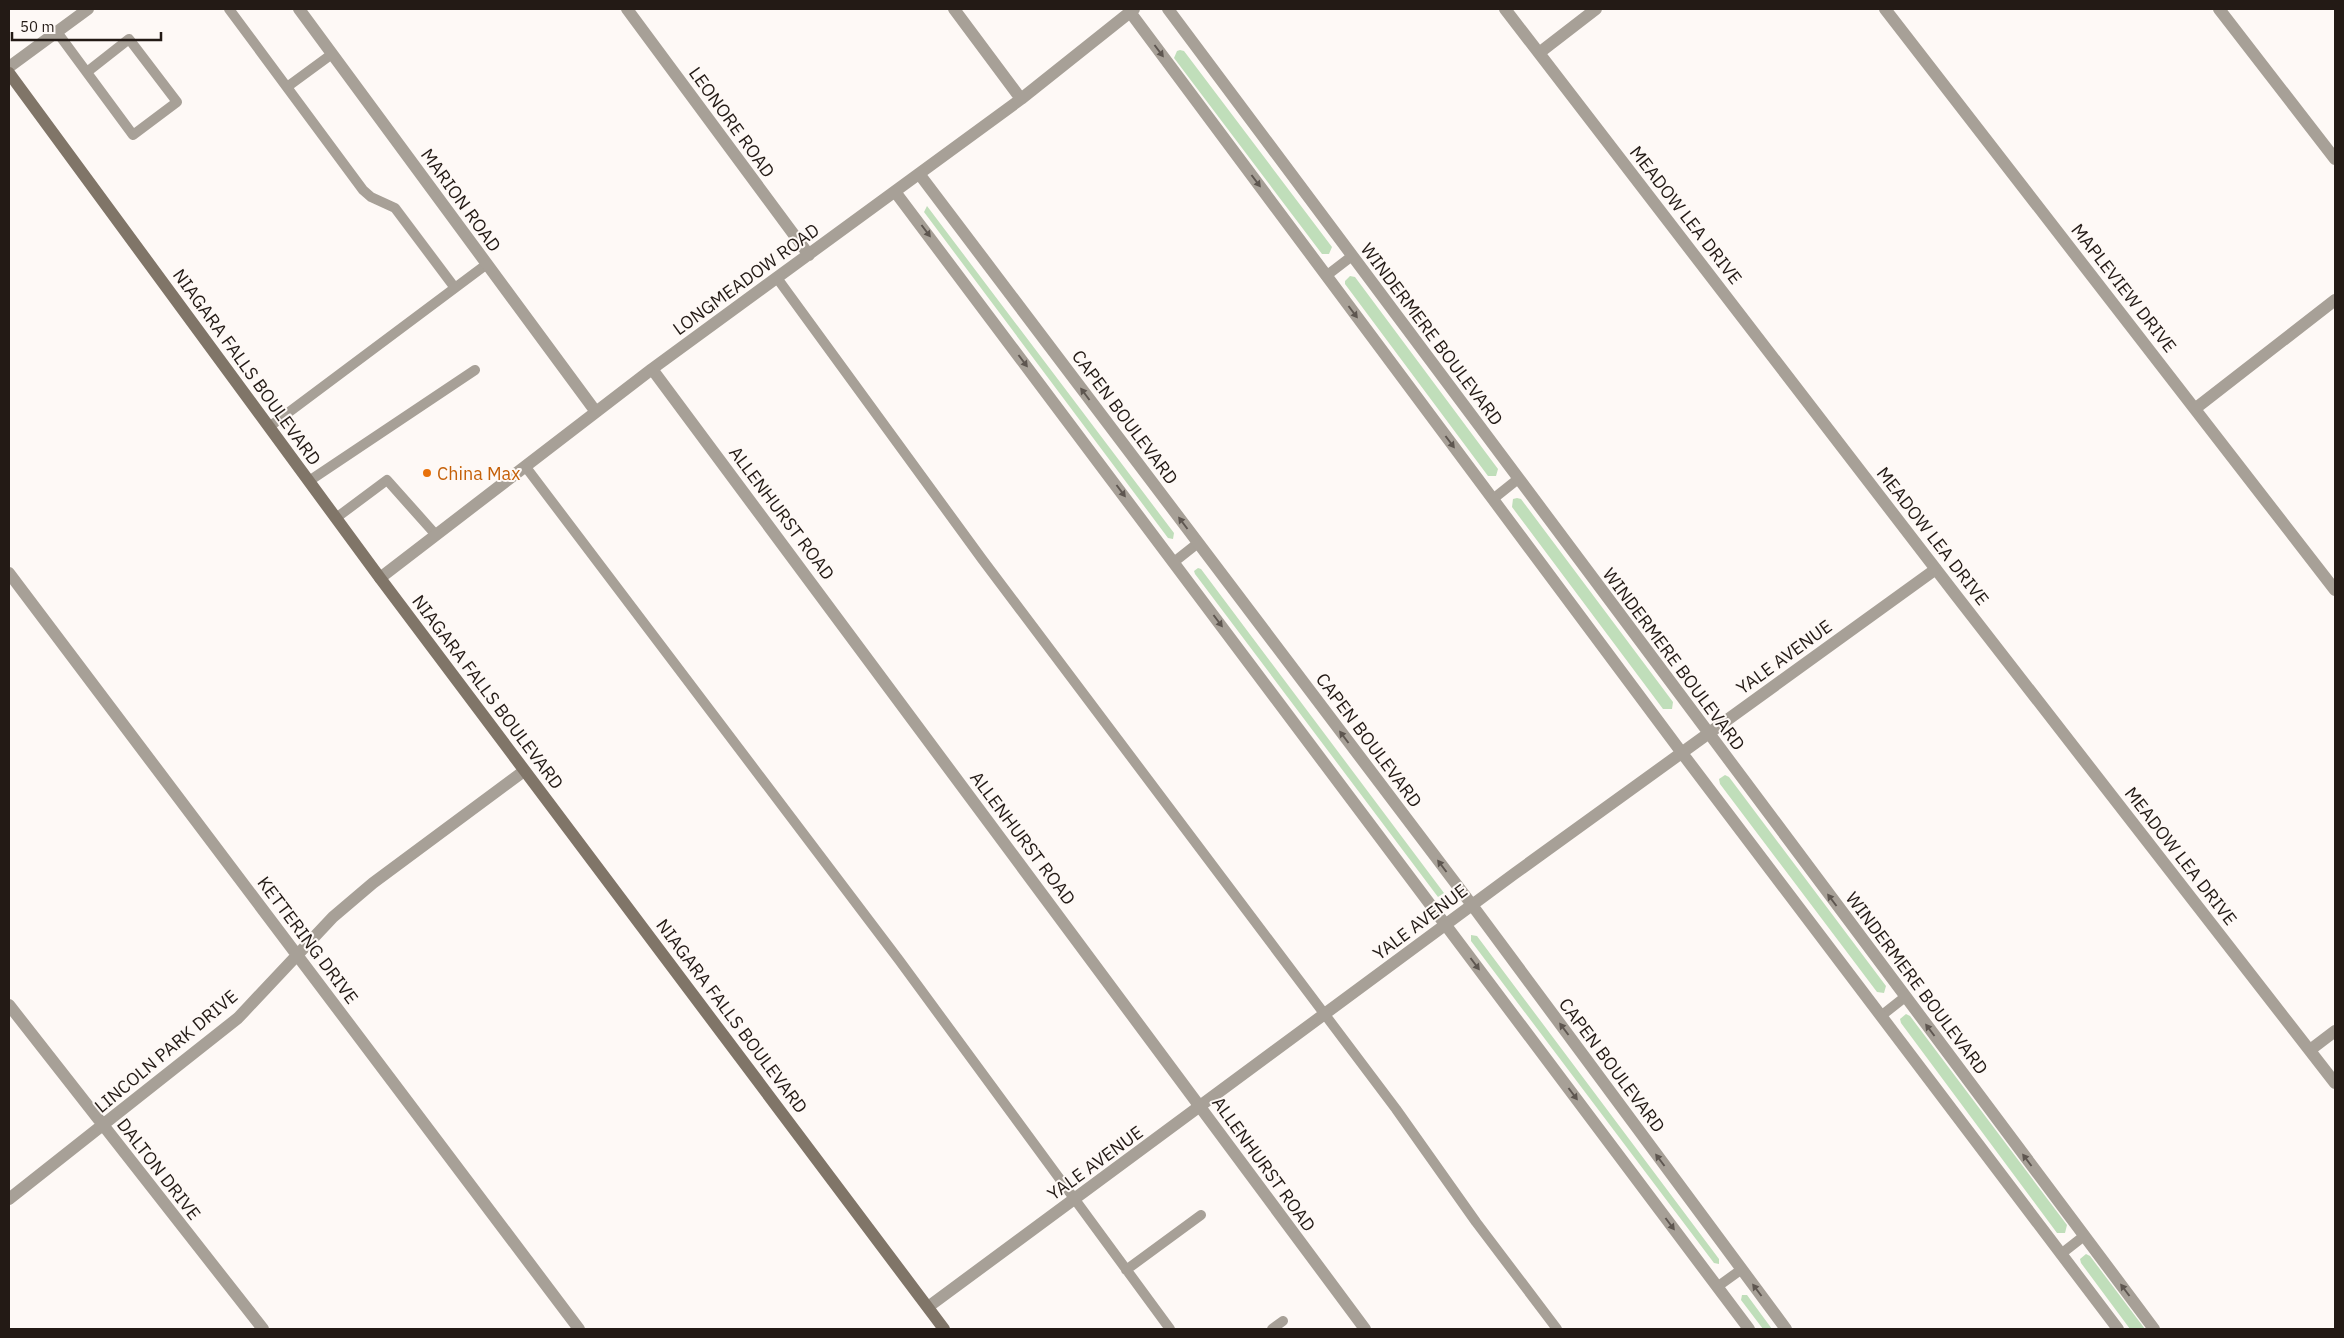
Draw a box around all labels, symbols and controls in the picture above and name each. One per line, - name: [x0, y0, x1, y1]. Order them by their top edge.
- scale bar: [12, 10, 161, 42]
- text: 50 m: [20, 17, 55, 36]
- one-way arrow: [1154, 44, 1164, 58]
- street label: LEONORE ROAD: [684, 62, 780, 182]
- street label: MEADOW LEA DRIVE: [1625, 141, 1747, 289]
- street label: MARION ROAD: [416, 144, 506, 256]
- one-way arrow: [1251, 174, 1261, 188]
- street label: LONGMEADOW ROAD: [668, 218, 824, 340]
- street label: MAPLEVIEW DRIVE: [2066, 219, 2182, 357]
- one-way arrow: [920, 225, 931, 238]
- street label: WINDERMERE BOULEVARD: [1356, 238, 1508, 430]
- street label: NIAGARA FALLS BOULEVARD: [168, 264, 326, 470]
- one-way arrow: [1348, 305, 1358, 319]
- street label: CAPEN BOULEVARD: [1067, 345, 1183, 489]
- one-way arrow: [1018, 354, 1028, 368]
- one-way arrow: [1080, 388, 1091, 401]
- one-way arrow: [1445, 435, 1455, 449]
- street label: ALLENHURST ROAD: [724, 442, 840, 584]
- place label: China Max: [437, 462, 520, 485]
- street label: MEADOW LEA DRIVE: [1872, 462, 1994, 610]
- marker: China Max: [421, 467, 433, 479]
- one-way arrow: [1115, 484, 1126, 497]
- one-way arrow: [1178, 517, 1189, 530]
- street label: WINDERMERE BOULEVARD: [1598, 563, 1750, 755]
- street label: NIAGARA FALLS BOULEVARD: [407, 590, 569, 794]
- one-way arrow: [1213, 614, 1223, 628]
- street label: YALE AVENUE: [1732, 615, 1836, 699]
- street label: CAPEN BOULEVARD: [1311, 668, 1427, 812]
- one-way arrow: [1339, 731, 1350, 744]
- street label: ALLENHURST ROAD: [965, 767, 1081, 909]
- street label: MEADOW LEA DRIVE: [2120, 782, 2242, 930]
- one-way arrow: [1437, 860, 1448, 873]
- street label: KETTERING DRIVE: [253, 872, 363, 1008]
- street label: YALE AVENUE: [1368, 879, 1472, 965]
- street label: WINDERMERE BOULEVARD: [1841, 887, 1993, 1079]
- one-way arrow: [1827, 894, 1838, 907]
- street label: NIAGARA FALLS BOULEVARD: [651, 914, 813, 1118]
- one-way arrow: [1470, 957, 1480, 971]
- street label: LINCOLN PARK DRIVE: [90, 984, 242, 1118]
- street label: CAPEN BOULEVARD: [1554, 993, 1670, 1137]
- one-way arrow: [1558, 1023, 1569, 1036]
- one-way arrow: [1924, 1024, 1935, 1037]
- one-way arrow: [1567, 1087, 1578, 1100]
- street label: ALLENHURST ROAD: [1207, 1092, 1321, 1236]
- street label: DALTON DRIVE: [112, 1113, 206, 1225]
- street label: YALE AVENUE: [1043, 1121, 1147, 1205]
- one-way arrow: [2022, 1153, 2032, 1167]
- one-way arrow: [1655, 1154, 1666, 1167]
- one-way arrow: [1665, 1217, 1675, 1231]
- one-way arrow: [1752, 1284, 1763, 1297]
- one-way arrow: [2119, 1284, 2130, 1297]

